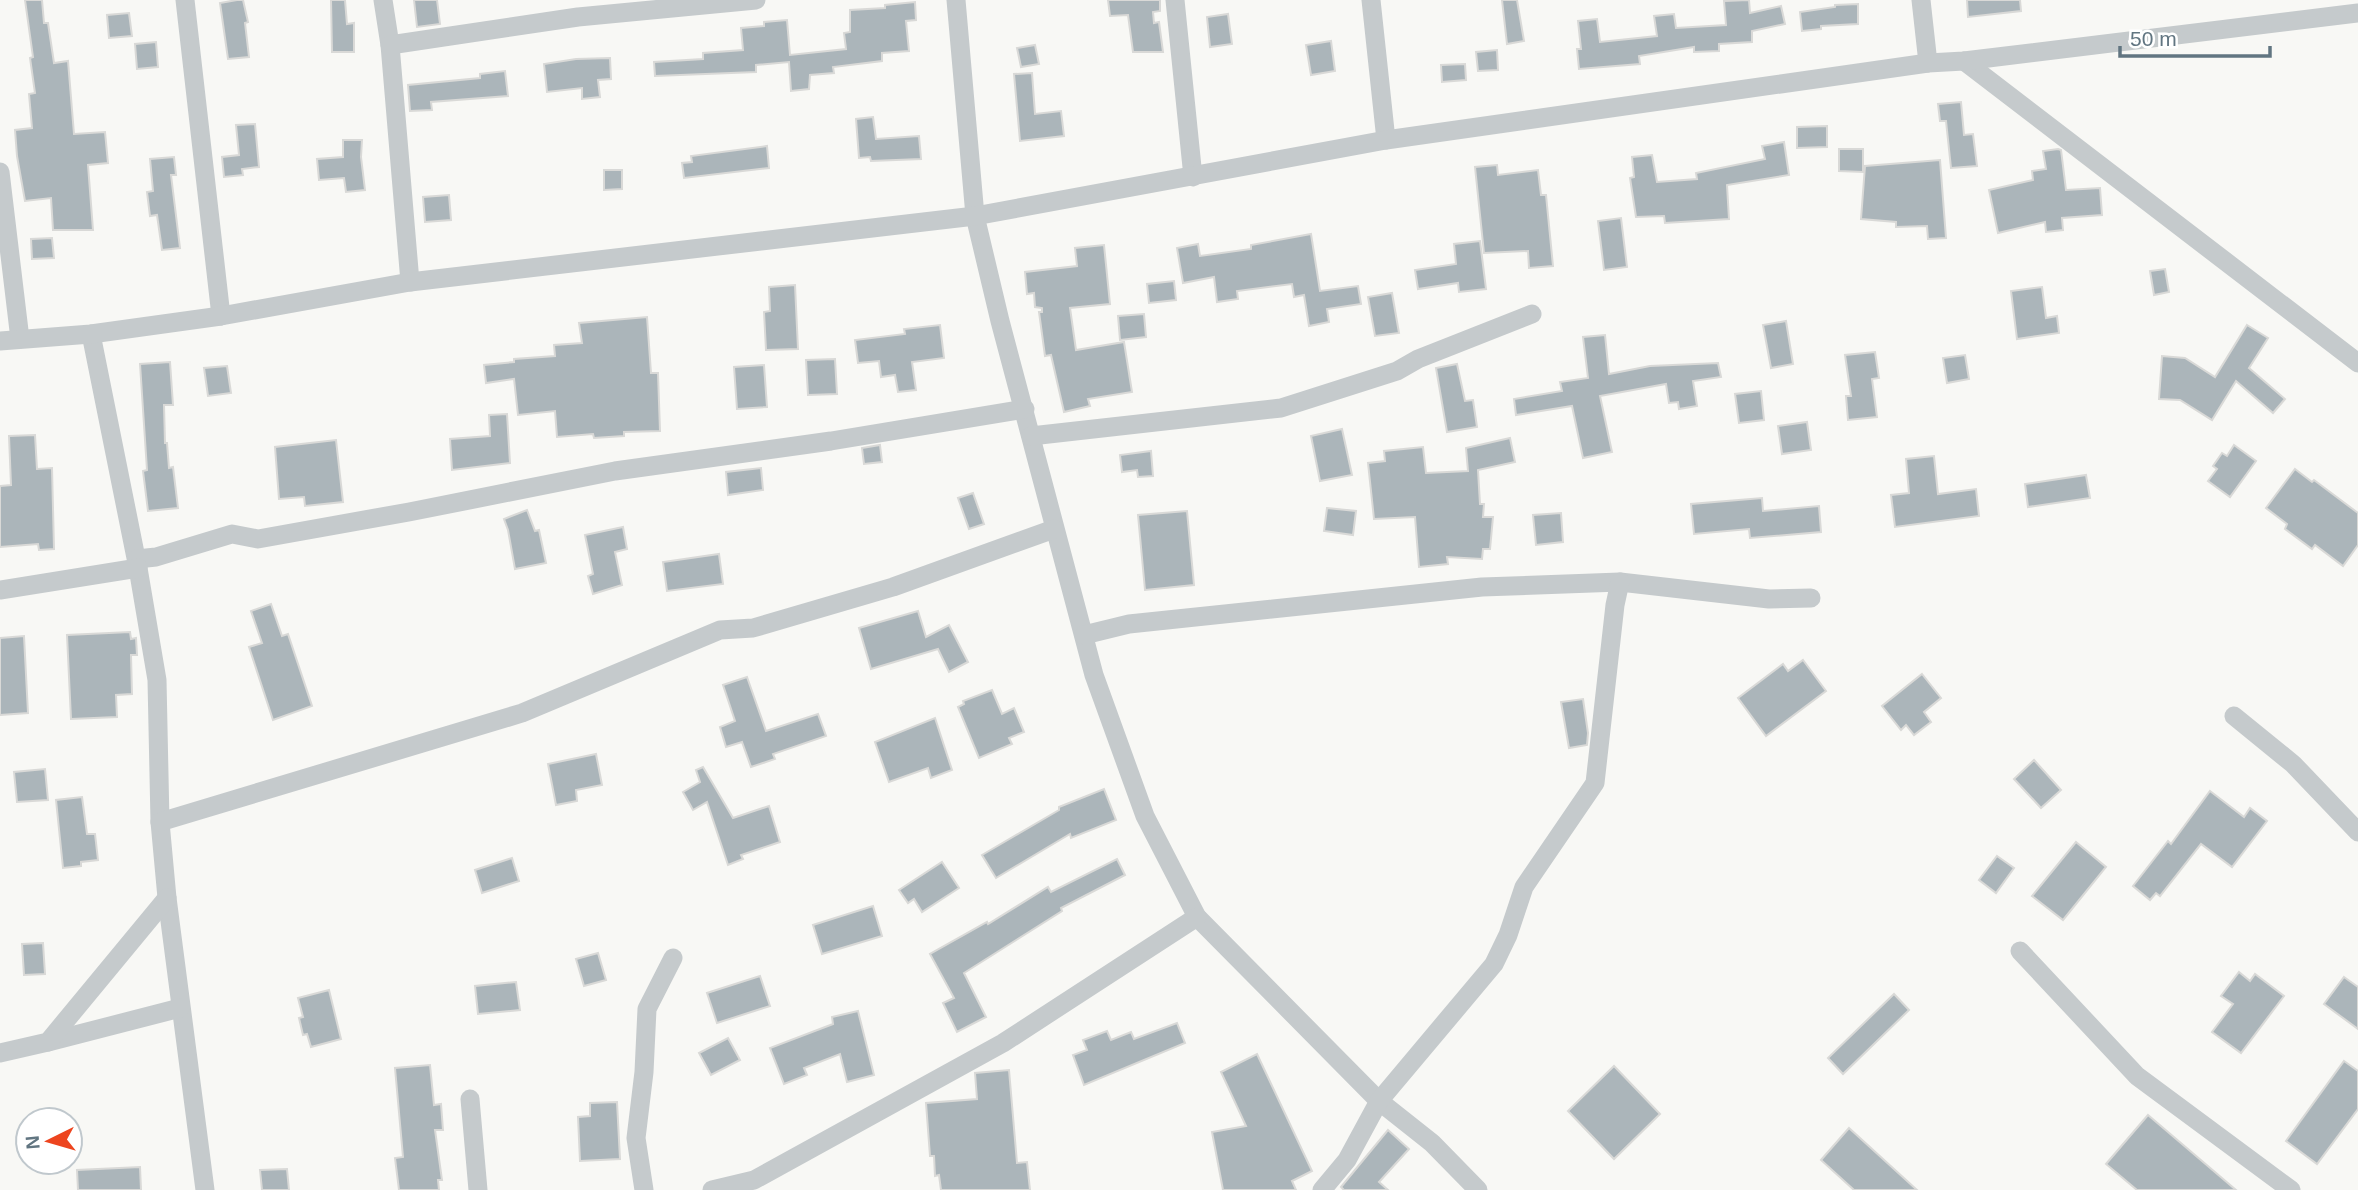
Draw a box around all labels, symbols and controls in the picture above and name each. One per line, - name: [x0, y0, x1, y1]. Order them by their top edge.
- scale bar: [2120, 14, 2270, 58]
- text: 50 m: [2130, 27, 2177, 50]
- north arrow: [14, 1106, 84, 1176]
- text: N: [22, 1135, 44, 1150]

